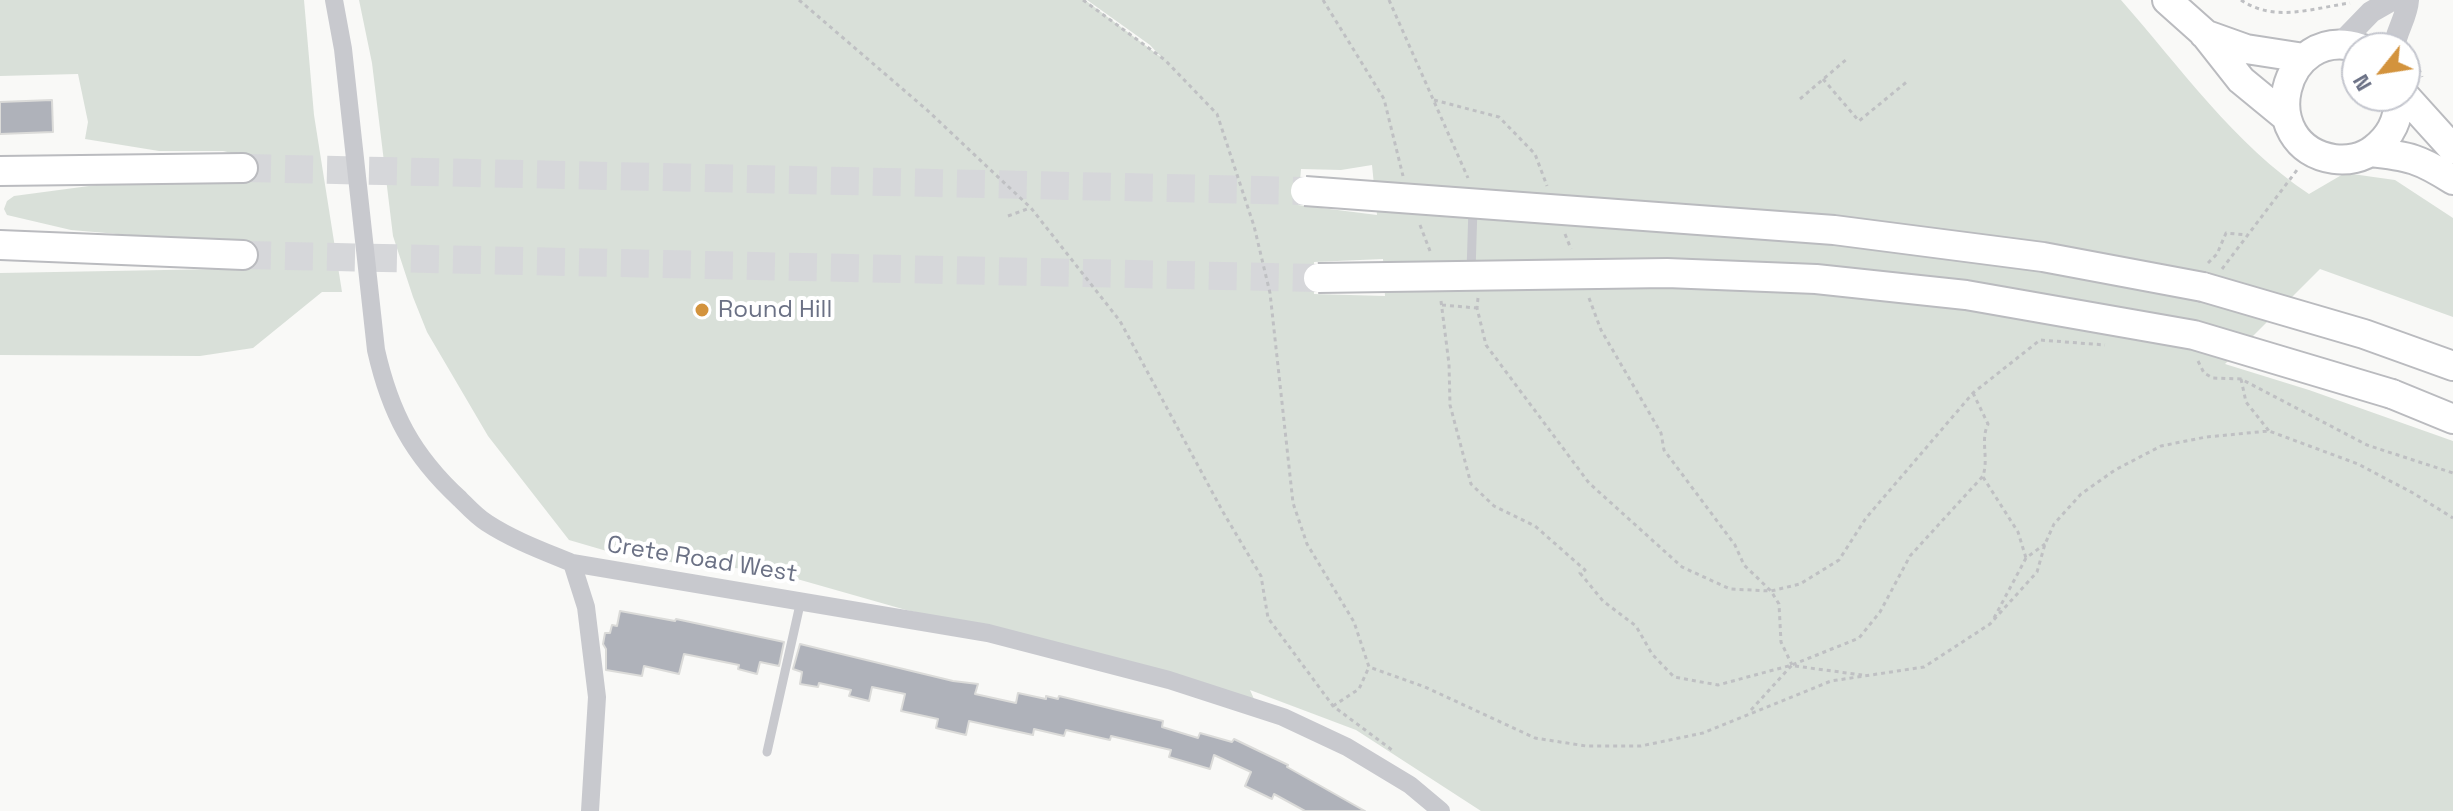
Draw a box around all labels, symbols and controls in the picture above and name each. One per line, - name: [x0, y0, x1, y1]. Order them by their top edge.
- north arrow: [2341, 32, 2421, 112]
- text: N: [2346, 70, 2378, 96]
- place label: Round Hill: [718, 296, 832, 324]
- marker: Round Hill: [693, 301, 711, 319]
- street label: Crete Road West: [605, 531, 799, 589]

